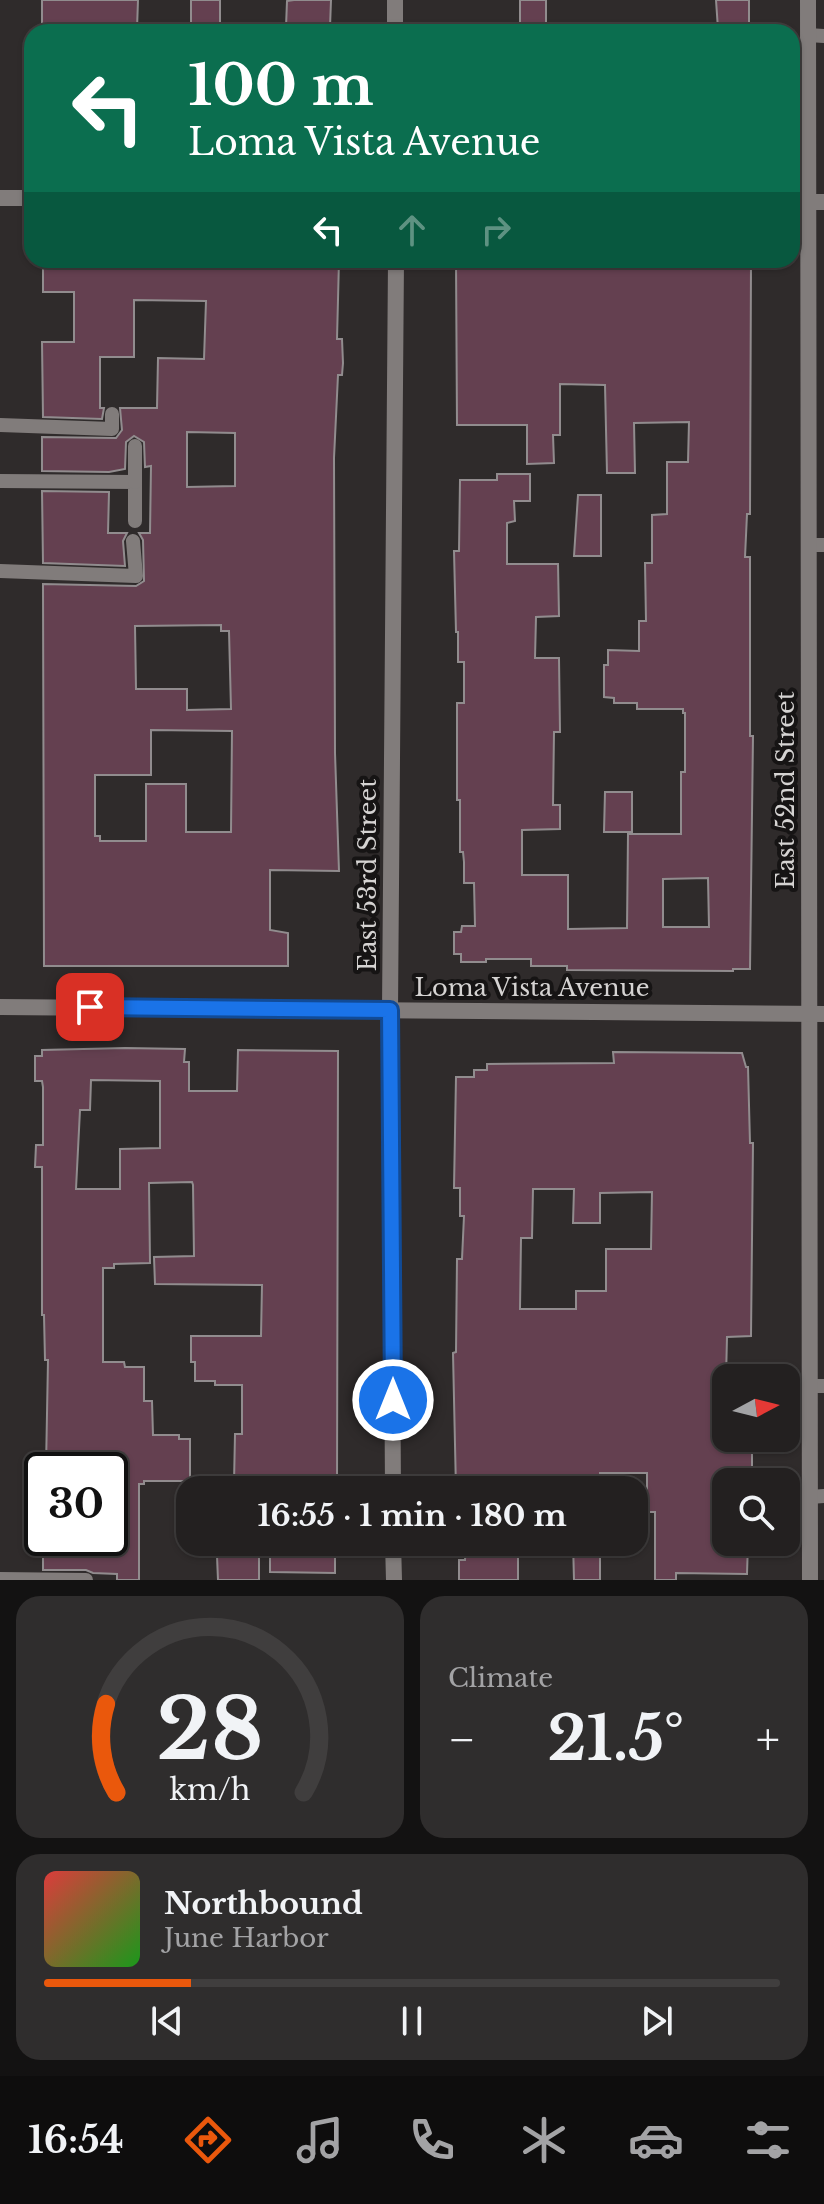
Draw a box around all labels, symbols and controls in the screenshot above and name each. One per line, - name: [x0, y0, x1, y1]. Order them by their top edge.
- text: 100 m: [188, 51, 374, 120]
- icon: left: [56, 56, 160, 160]
- text: Loma Vista Avenue: [188, 120, 540, 165]
- icon: left: [306, 208, 350, 252]
- icon: ahead: [390, 208, 434, 252]
- icon: right: [474, 208, 518, 252]
- street label: East 52nd Street: [771, 691, 800, 889]
- street label: East 53rd Street: [353, 779, 382, 971]
- pin: [56, 973, 124, 1041]
- street label: Loma Vista Avenue: [415, 973, 649, 1002]
- icon: arrive: [68, 985, 112, 1029]
- position arrow: [351, 1358, 435, 1442]
- north arrow: [712, 1364, 800, 1452]
- map controls: [712, 1364, 800, 1556]
- speed limit sign: 30: [24, 1452, 128, 1556]
- button: search: [712, 1468, 800, 1556]
- text: 16:55 · 1 min · 180 m: [257, 1497, 567, 1534]
- text: Climate: [448, 1662, 553, 1694]
- text: 28: [157, 1678, 263, 1781]
- text: 21.5°: [548, 1702, 684, 1776]
- text: −: [448, 1712, 476, 1767]
- text: +: [756, 1712, 780, 1767]
- text: km/h: [169, 1772, 251, 1808]
- text: Northbound: [164, 1885, 363, 1922]
- text: June Harbor: [164, 1922, 329, 1954]
- icon: previous: [145, 1999, 189, 2043]
- icon: pause: [390, 1999, 434, 2043]
- icon: next: [635, 1999, 679, 2043]
- icon: directions: [180, 2112, 236, 2168]
- icon: music: [292, 2112, 348, 2168]
- icon: phone: [404, 2112, 460, 2168]
- icon: climate: [516, 2112, 572, 2168]
- icon: car: [628, 2112, 684, 2168]
- icon: filters: [740, 2112, 796, 2168]
- text: 16:54: [28, 2118, 124, 2163]

